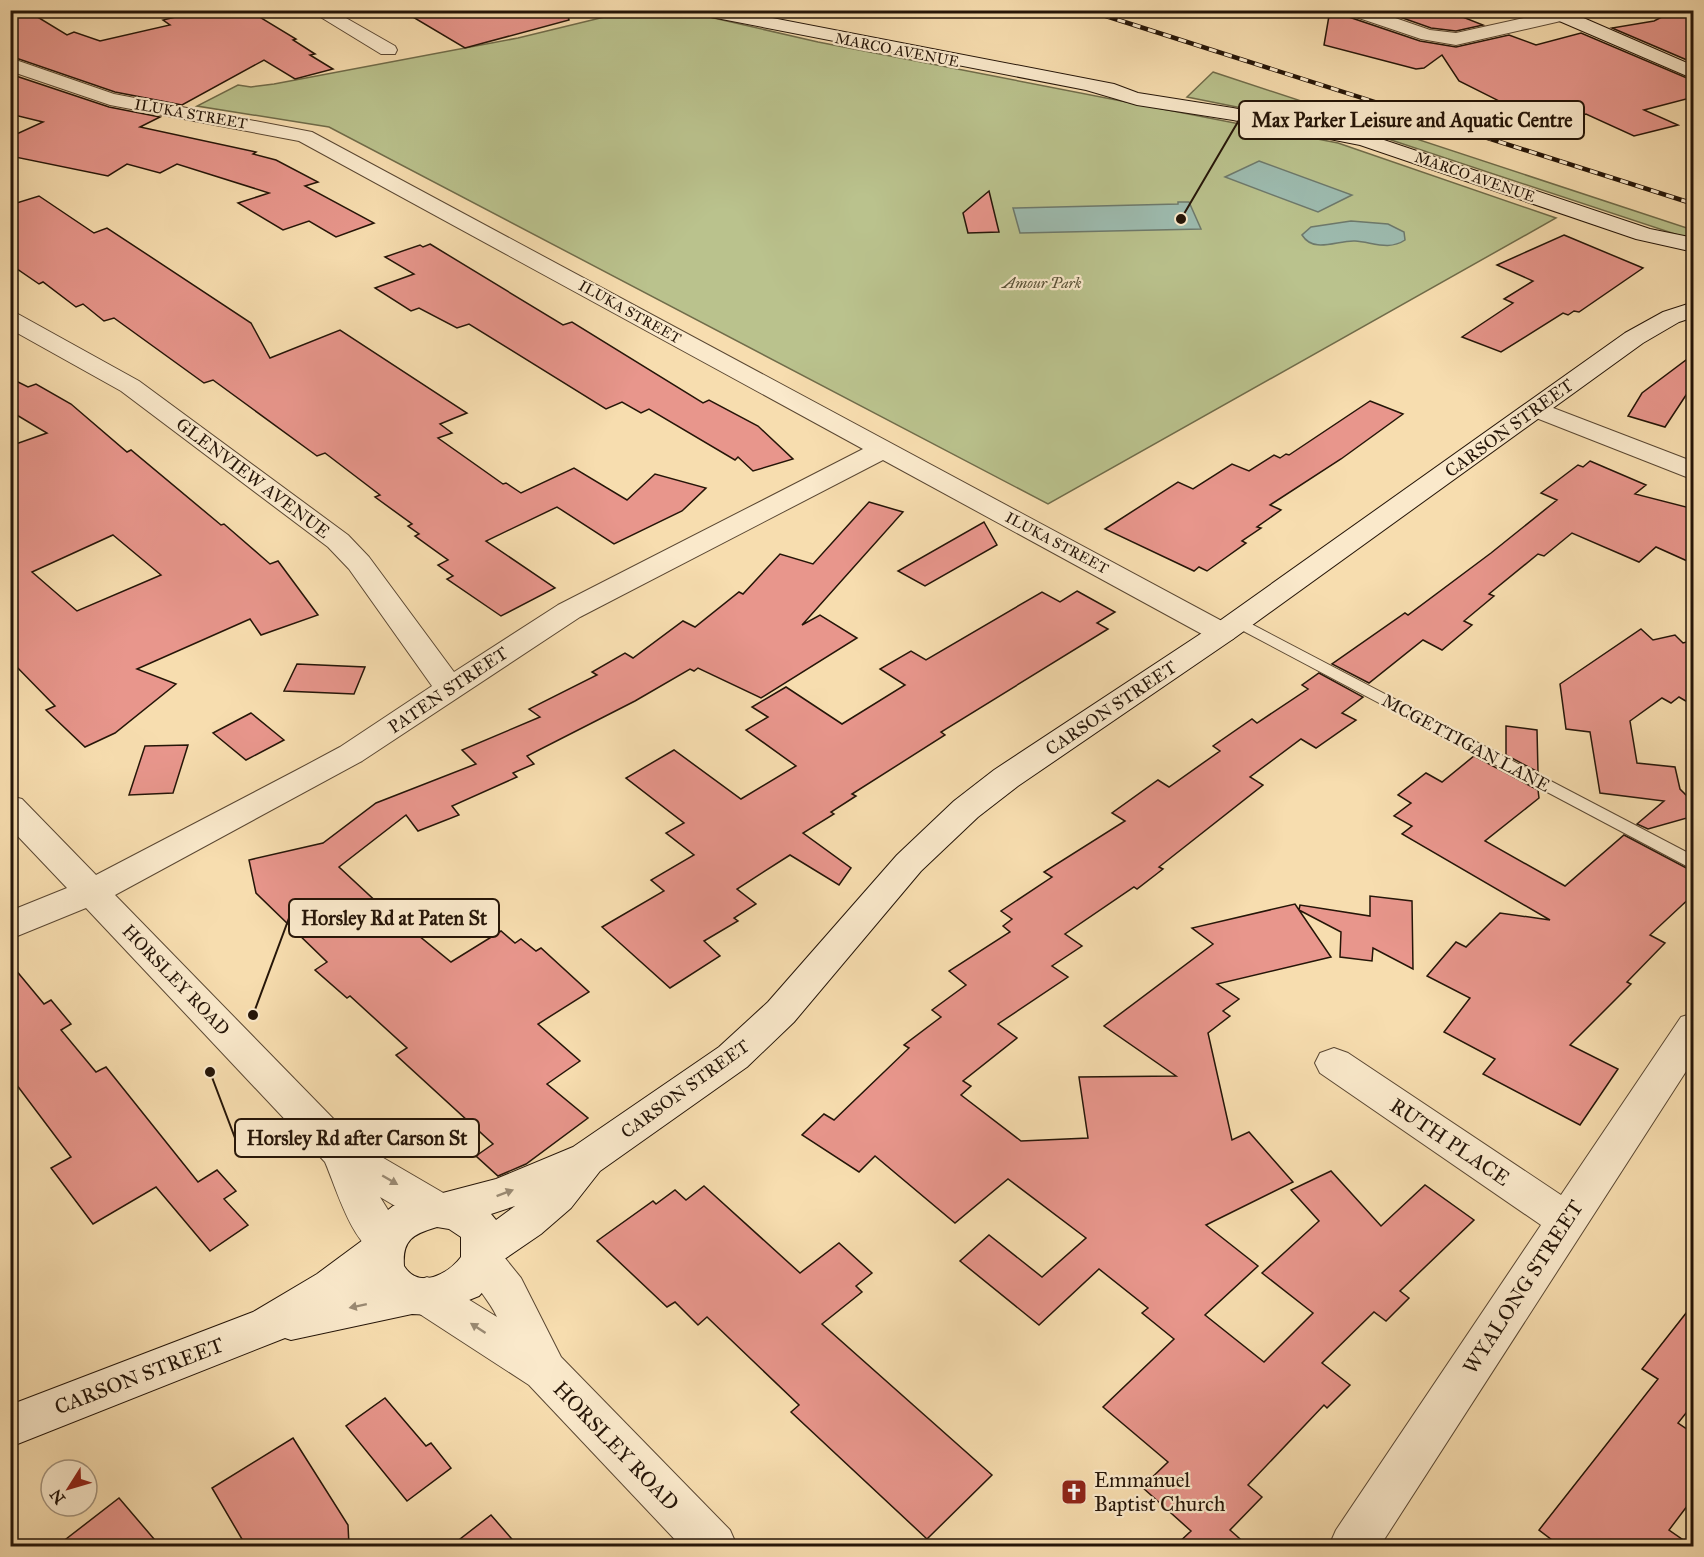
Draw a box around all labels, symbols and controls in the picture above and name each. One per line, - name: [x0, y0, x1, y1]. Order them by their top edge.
- street label: MARCO AVENUE: [833, 29, 961, 71]
- street label: ILUKA STREET: [133, 95, 249, 133]
- callout: Max Parker Leisure and Aquatic Centre: [1239, 101, 1584, 139]
- text: Max Parker Leisure and Aquatic Centre: [1251, 108, 1573, 133]
- street label: MARCO AVENUE: [1412, 148, 1538, 206]
- park label: Amour Park: [1001, 274, 1082, 292]
- street label: ILUKA STREET: [576, 276, 684, 348]
- street label: CARSON STREET: [1440, 374, 1578, 482]
- street label: GLENVIEW AVENUE: [172, 413, 334, 543]
- street label: ILUKA STREET: [1002, 508, 1112, 578]
- street label: PATEN STREET: [384, 642, 512, 738]
- street label: CARSON STREET: [1041, 656, 1181, 760]
- street label: MCGETTIGAN LANE: [1378, 689, 1554, 797]
- callout: Horsley Rd at Paten St: [289, 899, 499, 937]
- text: Horsley Rd at Paten St: [301, 906, 488, 931]
- street label: HORSLEY ROAD: [118, 920, 234, 1040]
- street label: CARSON STREET: [616, 1035, 754, 1143]
- street label: RUTH PLACE: [1385, 1092, 1515, 1192]
- callout: Horsley Rd after Carson St: [235, 1119, 479, 1157]
- text: Horsley Rd after Carson St: [247, 1126, 468, 1151]
- one-way arrow: [382, 1175, 398, 1186]
- one-way arrow: [496, 1188, 514, 1197]
- street label: WYALONG STREET: [1457, 1195, 1589, 1379]
- one-way arrow: [348, 1302, 367, 1312]
- one-way arrow: [470, 1322, 486, 1333]
- street label: CARSON STREET: [51, 1332, 227, 1420]
- street label: HORSLEY ROAD: [548, 1376, 684, 1516]
- north arrow: [39, 1458, 99, 1518]
- place label: Emmanuel Baptist Church: [1094, 1467, 1226, 1517]
- church icon: Emmanuel Baptist Church: [1059, 1477, 1089, 1507]
- text: N: [45, 1485, 69, 1508]

